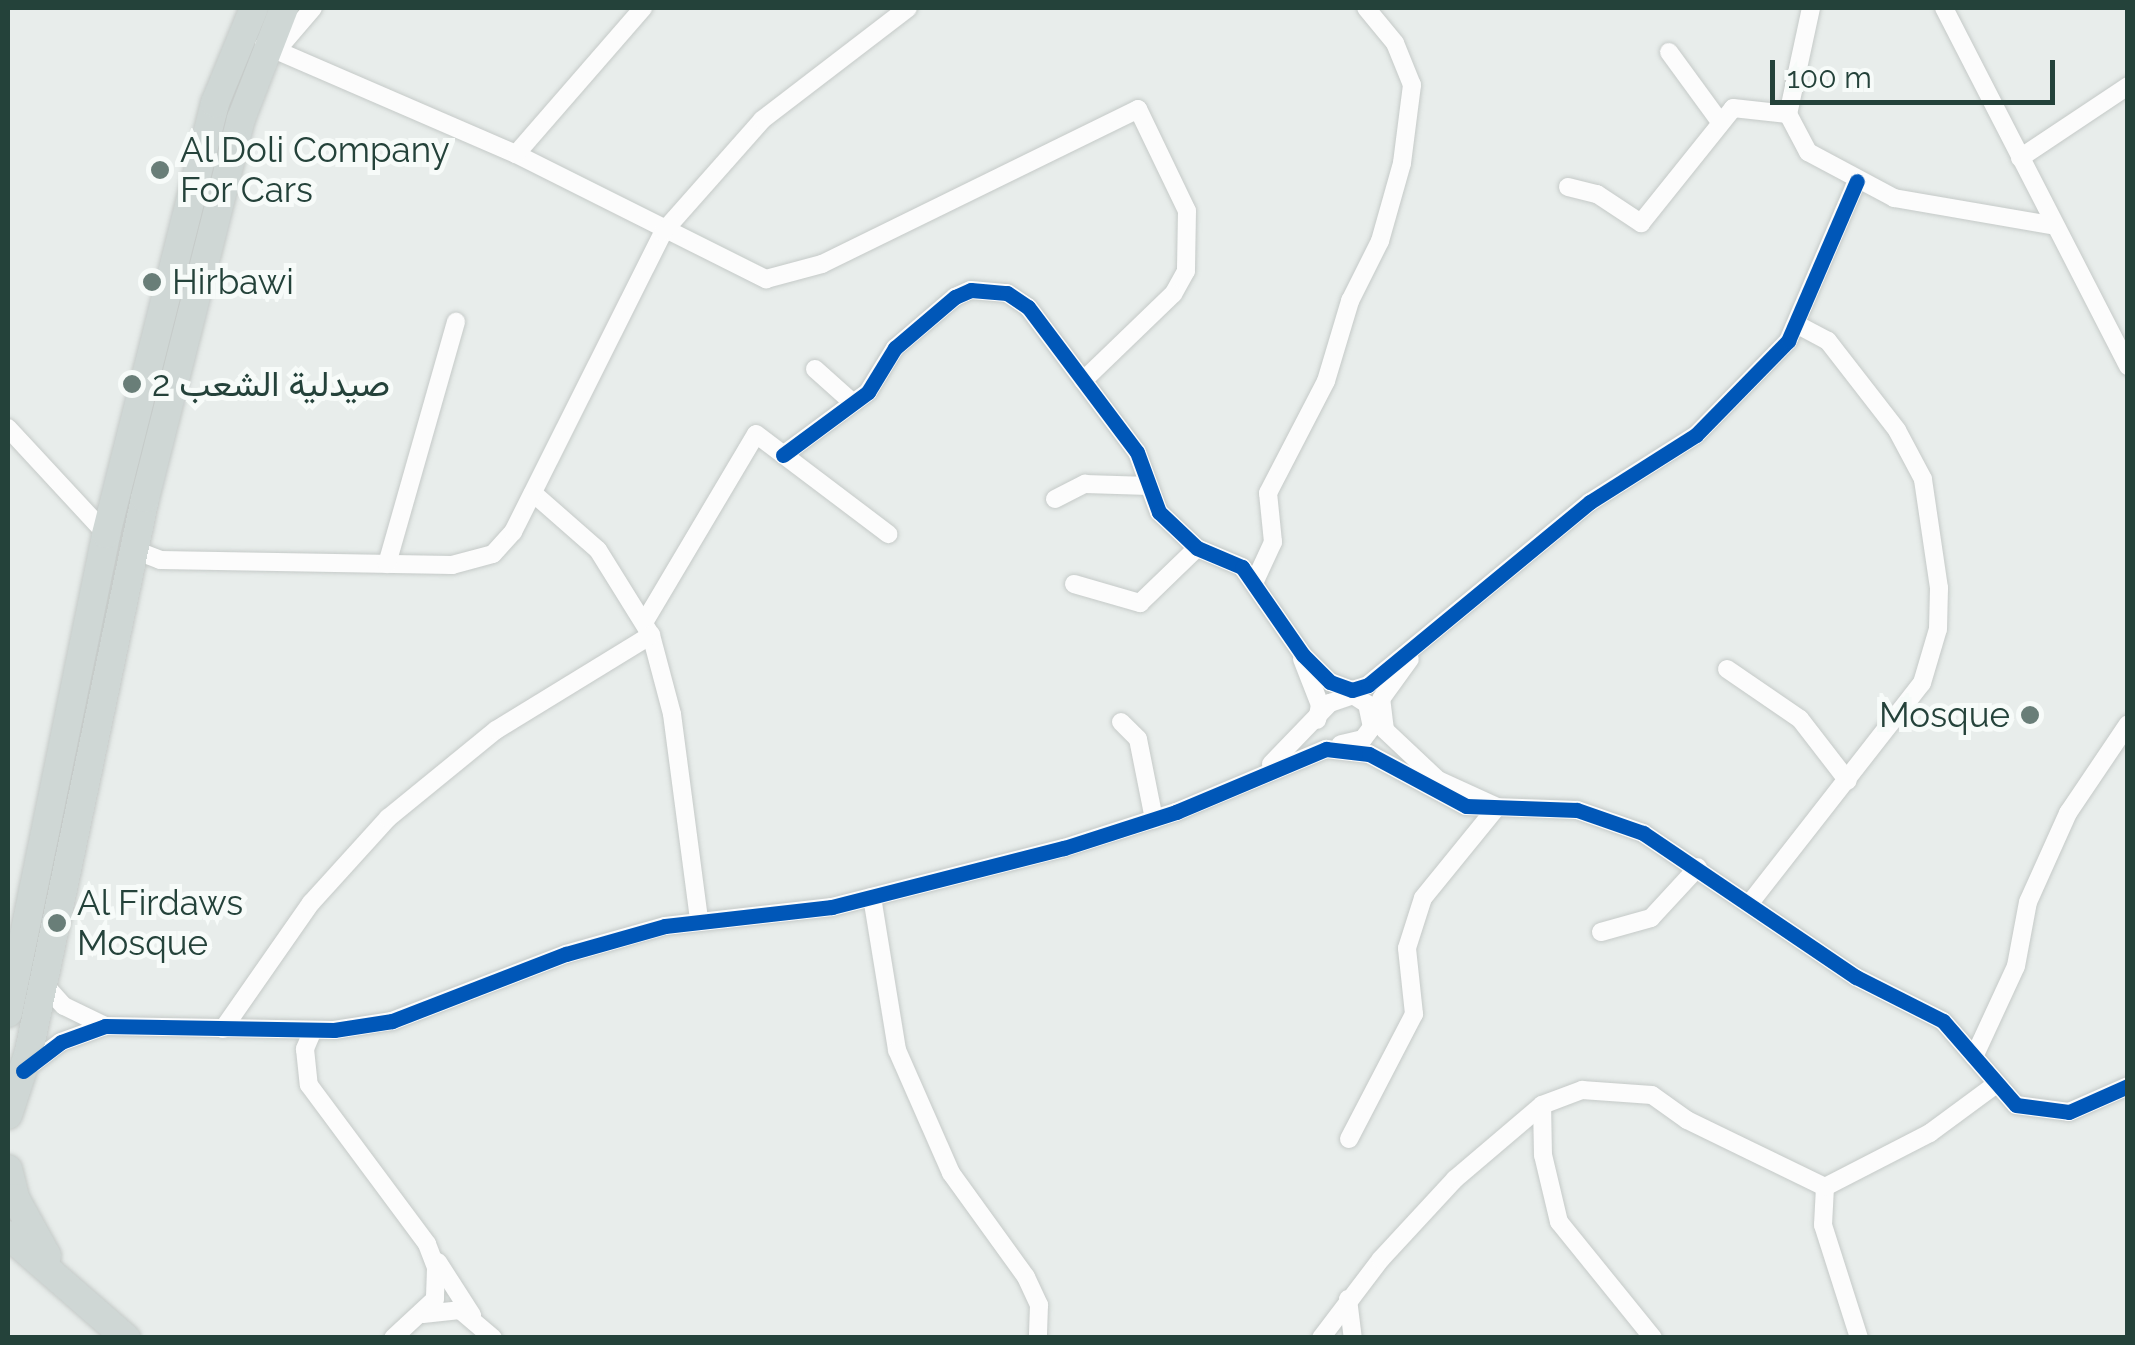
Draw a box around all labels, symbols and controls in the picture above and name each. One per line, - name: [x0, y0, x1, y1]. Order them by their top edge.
- scale bar: [1775, 40, 2060, 102]
- text: 100 m: [1787, 60, 1872, 95]
- place label: Al Doli Company For Cars: [180, 129, 451, 211]
- marker: Al Doli Company For Cars: [149, 159, 171, 181]
- place label: Hirbawi: [172, 261, 294, 303]
- marker: Hirbawi: [141, 271, 163, 293]
- place label: صيدلية الشعب 2: [152, 363, 390, 405]
- marker: صيدلية الشعب 2: [121, 373, 143, 395]
- place label: Mosque: [1879, 694, 2010, 736]
- marker: Mosque: [2019, 704, 2041, 726]
- place label: Al Firdaws Mosque: [77, 882, 244, 964]
- marker: Al Firdaws Mosque: [46, 912, 68, 934]

